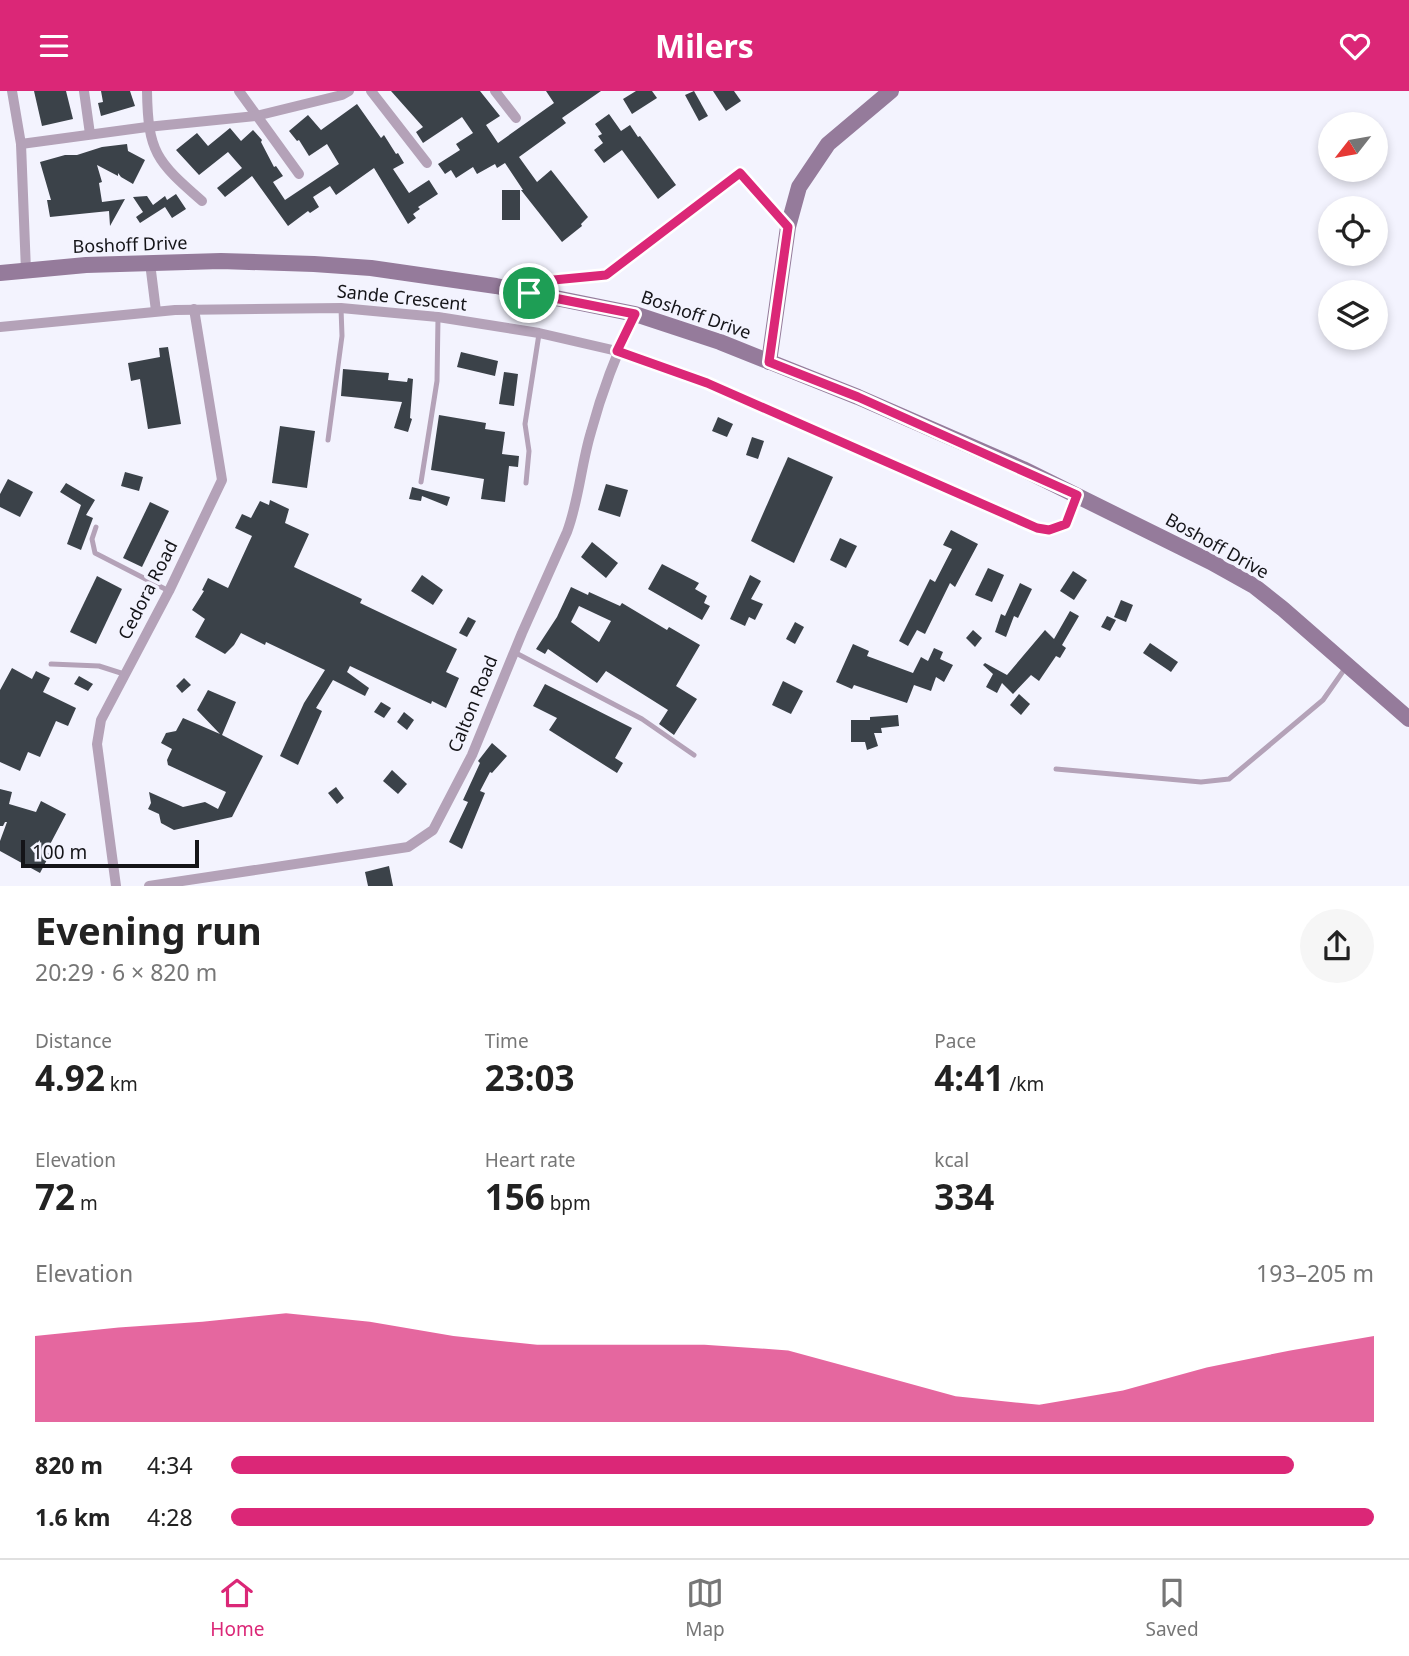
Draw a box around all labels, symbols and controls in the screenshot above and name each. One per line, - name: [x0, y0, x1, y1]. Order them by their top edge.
- text: Milers: [655, 24, 754, 67]
- icon: menu: [35, 27, 73, 65]
- icon: heart: [1336, 27, 1374, 65]
- north arrow: [1318, 112, 1388, 182]
- map controls: [1318, 112, 1388, 350]
- button: locate: [1318, 196, 1388, 266]
- street label: Boshoff Drive: [72, 230, 188, 258]
- pin: [499, 263, 559, 323]
- icon: arrive: [510, 274, 548, 312]
- street label: Sande Crescent: [336, 278, 469, 316]
- button: layers: [1318, 280, 1388, 350]
- street label: Boshoff Drive: [638, 284, 755, 344]
- street label: Boshoff Drive: [1161, 507, 1274, 583]
- street label: Cedora Road: [112, 536, 182, 643]
- street label: Calton Road: [442, 652, 502, 756]
- scale bar: [21, 837, 200, 869]
- text: 100 m: [32, 839, 87, 865]
- text: Evening run: [35, 904, 262, 956]
- button: share: [1300, 909, 1374, 983]
- text: 20:29 · 6 × 820 m: [35, 956, 217, 988]
- text: Distance: [35, 1028, 112, 1054]
- text: Time: [485, 1028, 529, 1054]
- text: Pace: [934, 1028, 976, 1054]
- text: 4.92: [35, 1054, 105, 1101]
- text: 23:03: [485, 1054, 575, 1101]
- text: 4:41: [934, 1054, 1004, 1101]
- text: km: [105, 1071, 138, 1097]
- text: /km: [1004, 1071, 1044, 1097]
- text: Elevation: [35, 1147, 116, 1173]
- text: Heart rate: [485, 1147, 575, 1173]
- text: kcal: [934, 1147, 969, 1173]
- text: 72: [35, 1173, 75, 1220]
- text: 156: [485, 1173, 545, 1220]
- text: 334: [934, 1173, 994, 1220]
- text: m: [75, 1190, 98, 1216]
- text: bpm: [545, 1190, 591, 1216]
- text: Elevation: [35, 1257, 133, 1289]
- text: 193–205 m: [1256, 1257, 1374, 1289]
- text: 820 m: [35, 1449, 103, 1481]
- text: 4:34: [147, 1449, 193, 1481]
- text: 1.6 km: [35, 1501, 110, 1533]
- text: 4:28: [147, 1501, 193, 1533]
- tab: Home: [210, 1574, 264, 1642]
- tab: Map: [685, 1574, 725, 1642]
- tab: Saved: [1145, 1574, 1199, 1642]

